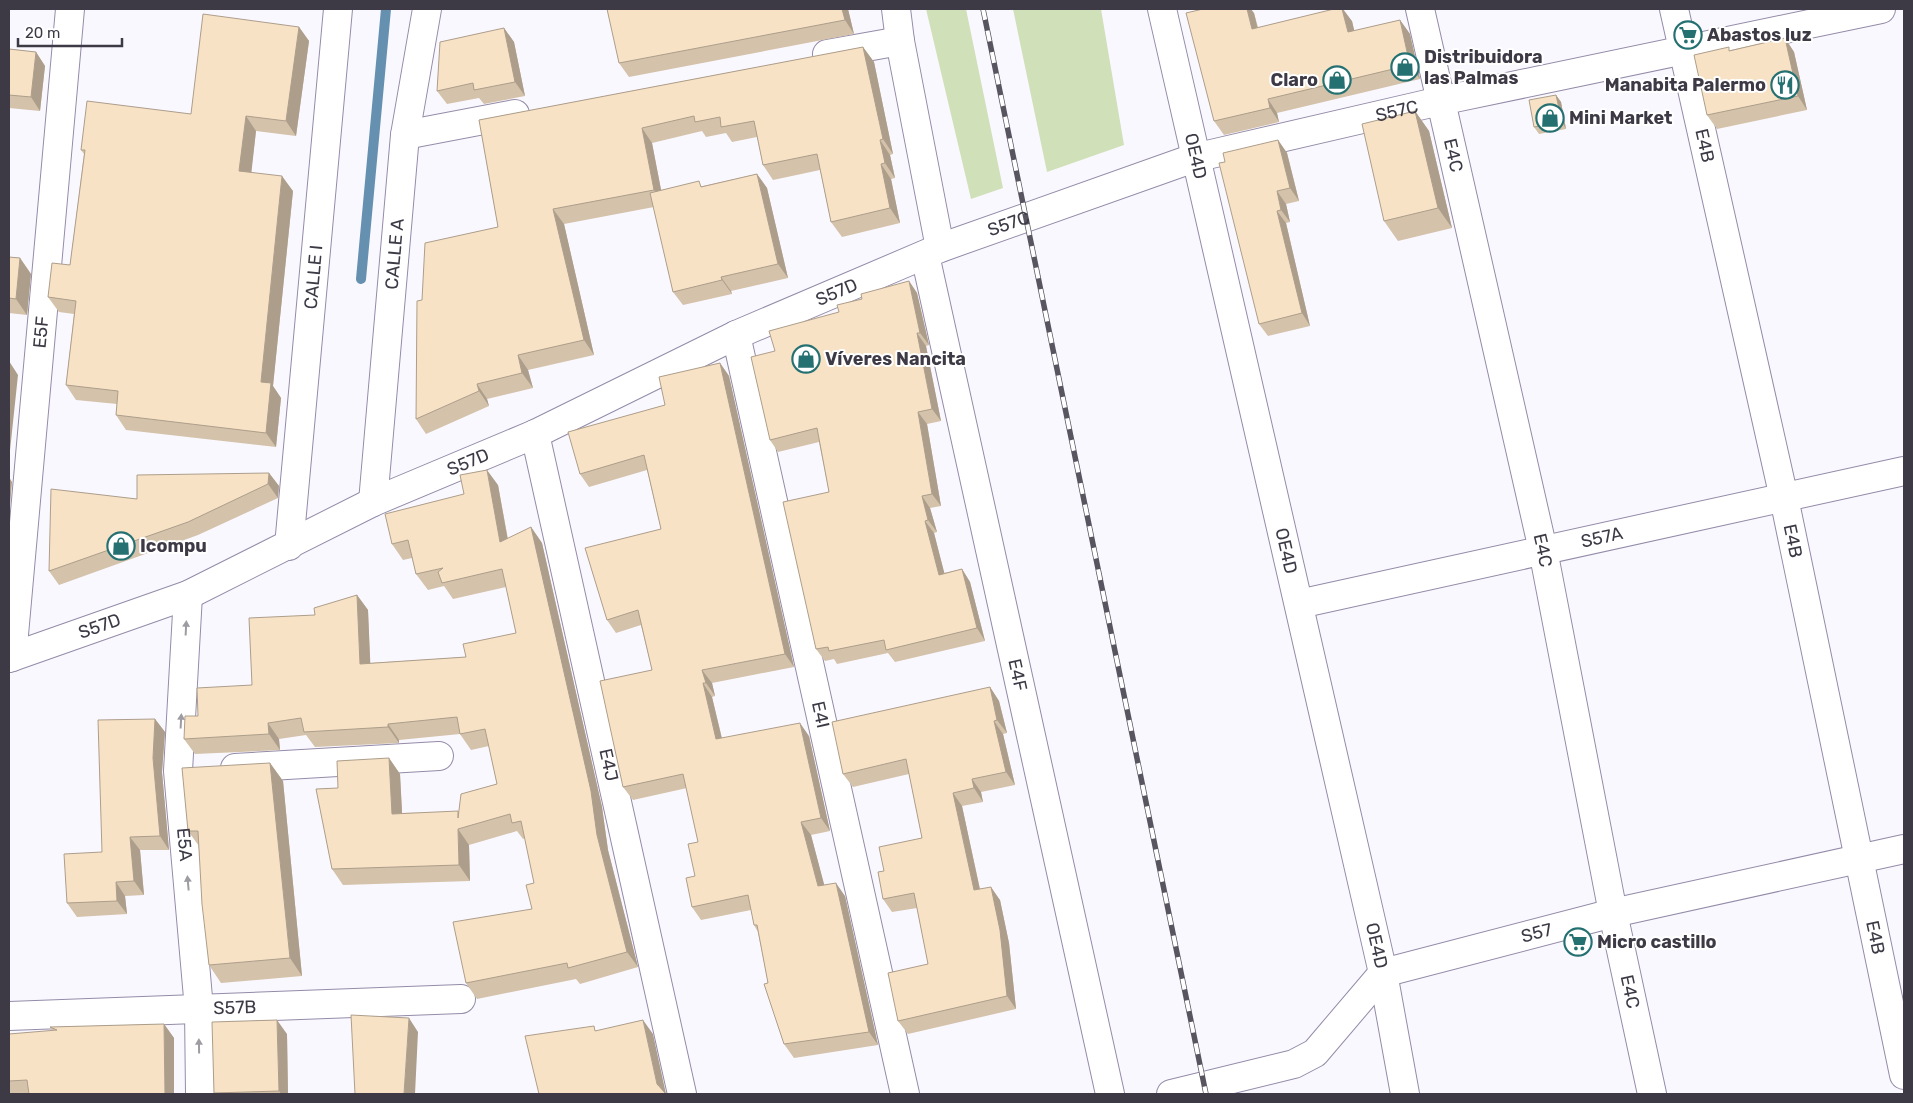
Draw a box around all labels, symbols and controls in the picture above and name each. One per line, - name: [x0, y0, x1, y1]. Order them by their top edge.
- scale bar: [18, 15, 121, 47]
- supermarket icon: Abastos luz: [1673, 20, 1703, 50]
- text: 20 m: [25, 24, 60, 42]
- place label: Abastos luz: [1707, 24, 1812, 46]
- place label: Distribuidora las Palmas: [1424, 46, 1543, 89]
- shop icon: Distribuidora las Palmas: [1390, 52, 1420, 82]
- shop icon: Claro: [1322, 65, 1352, 95]
- place label: Claro: [1271, 69, 1318, 91]
- restaurant icon: Manabita Palermo: [1770, 70, 1800, 100]
- place label: Manabita Palermo: [1605, 74, 1766, 96]
- street label: S57C: [1373, 95, 1420, 127]
- shop icon: Mini Market: [1535, 103, 1565, 133]
- place label: Mini Market: [1569, 107, 1673, 129]
- street label: E4B: [1690, 127, 1719, 165]
- street label: OE4D: [1180, 131, 1212, 181]
- street label: E4C: [1439, 136, 1468, 174]
- street label: S57C: [984, 206, 1032, 241]
- street label: CALLE A: [381, 218, 409, 290]
- street label: CALLE I: [300, 244, 327, 310]
- street label: S57D: [812, 273, 861, 311]
- street label: E5F: [29, 315, 53, 349]
- shop icon: Víveres Nancita: [791, 344, 821, 374]
- place label: Víveres Nancita: [825, 348, 966, 370]
- street label: S57D: [444, 443, 492, 481]
- street label: S57A: [1579, 522, 1625, 553]
- street label: E4B: [1779, 522, 1807, 560]
- street label: OE4D: [1270, 526, 1302, 576]
- shop icon: Icompu: [106, 531, 136, 561]
- street label: E4C: [1529, 531, 1557, 569]
- place label: Icompu: [140, 535, 207, 557]
- street label: S57D: [75, 609, 124, 644]
- one-way arrow: [183, 620, 191, 636]
- street label: E4F: [1003, 657, 1032, 693]
- street label: E4I: [807, 699, 834, 730]
- one-way arrow: [178, 713, 186, 729]
- street label: E4J: [594, 746, 623, 784]
- street label: E5A: [172, 827, 197, 862]
- one-way arrow: [184, 875, 192, 891]
- street label: S57: [1519, 918, 1554, 948]
- street label: E4B: [1861, 919, 1890, 956]
- street label: OE4D: [1361, 921, 1393, 971]
- supermarket icon: Micro castillo: [1563, 927, 1593, 957]
- place label: Micro castillo: [1597, 931, 1717, 953]
- street label: E4C: [1616, 973, 1644, 1011]
- street label: S57B: [213, 996, 257, 1019]
- one-way arrow: [195, 1037, 203, 1053]

